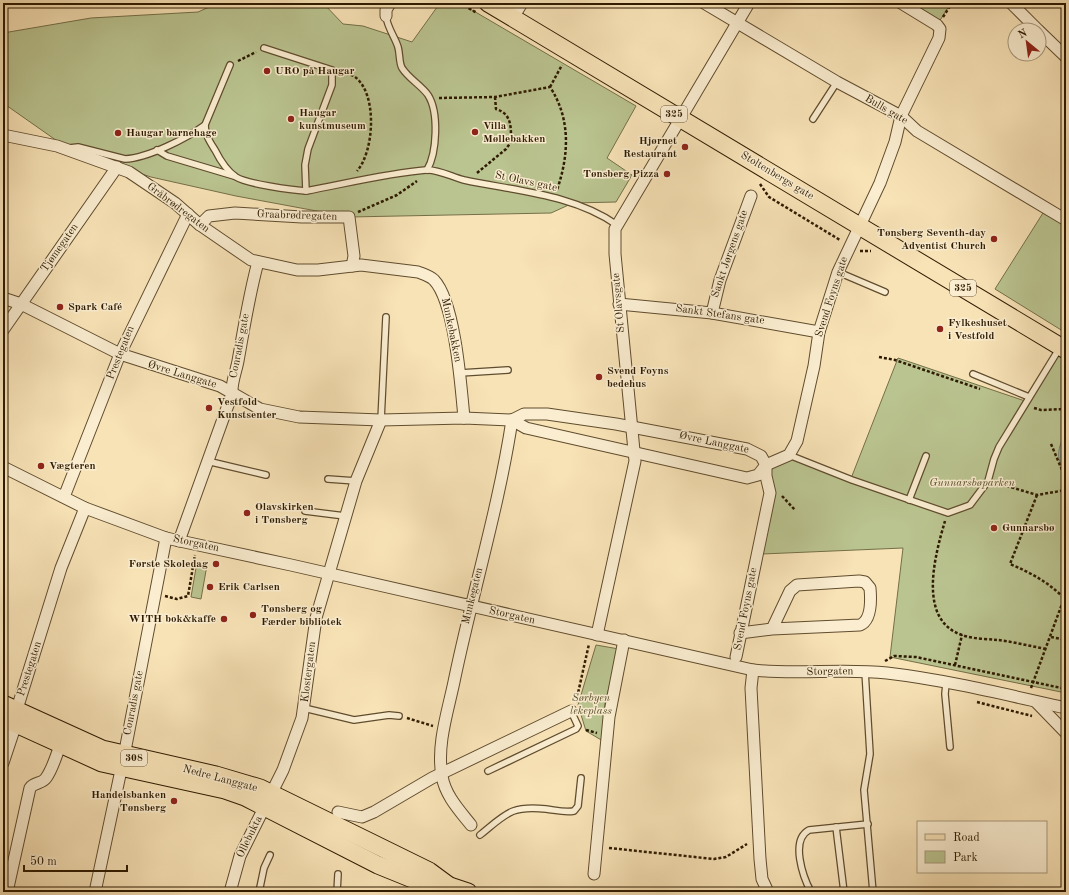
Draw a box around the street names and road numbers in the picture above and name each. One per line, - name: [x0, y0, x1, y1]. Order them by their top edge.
- street label: Bulls gate: [863, 93, 909, 127]
- road number: 325: [661, 106, 687, 122]
- street label: Stoltenbergs gate: [738, 150, 816, 202]
- street label: St Olavs gate: [494, 170, 558, 194]
- street label: Gråbrødregaten: [145, 181, 211, 235]
- street label: Graabrødregaten: [257, 209, 337, 223]
- street label: Sankt Jørgens gate: [710, 209, 750, 299]
- street label: Tjømegaten: [39, 222, 81, 274]
- street label: Svend Foyns gate: [814, 255, 850, 339]
- street label: St Olavsgate: [611, 272, 627, 334]
- road number: 325: [950, 280, 976, 296]
- street label: Munkebakken: [439, 297, 463, 363]
- street label: Sankt Stefans gate: [675, 303, 765, 327]
- street label: Conradis gate: [228, 313, 252, 379]
- street label: Prestegaten: [105, 324, 137, 381]
- street label: Øvre Langgate: [146, 359, 218, 391]
- street label: Øvre Langgate: [678, 430, 750, 456]
- street label: Storgaten: [172, 534, 220, 554]
- street label: Munkegaten: [461, 566, 485, 625]
- street label: Svend Foyns gate: [733, 567, 759, 651]
- street label: Storgaten: [488, 605, 536, 627]
- street label: Prestegaten: [16, 640, 44, 698]
- street label: Klostergaten: [300, 641, 318, 703]
- street label: Storgaten: [806, 666, 854, 678]
- street label: Conradis gate: [122, 670, 146, 736]
- road number: 308: [121, 750, 147, 766]
- street label: Nedre Langgate: [181, 764, 259, 794]
- street label: Ollebukta: [235, 814, 265, 860]

